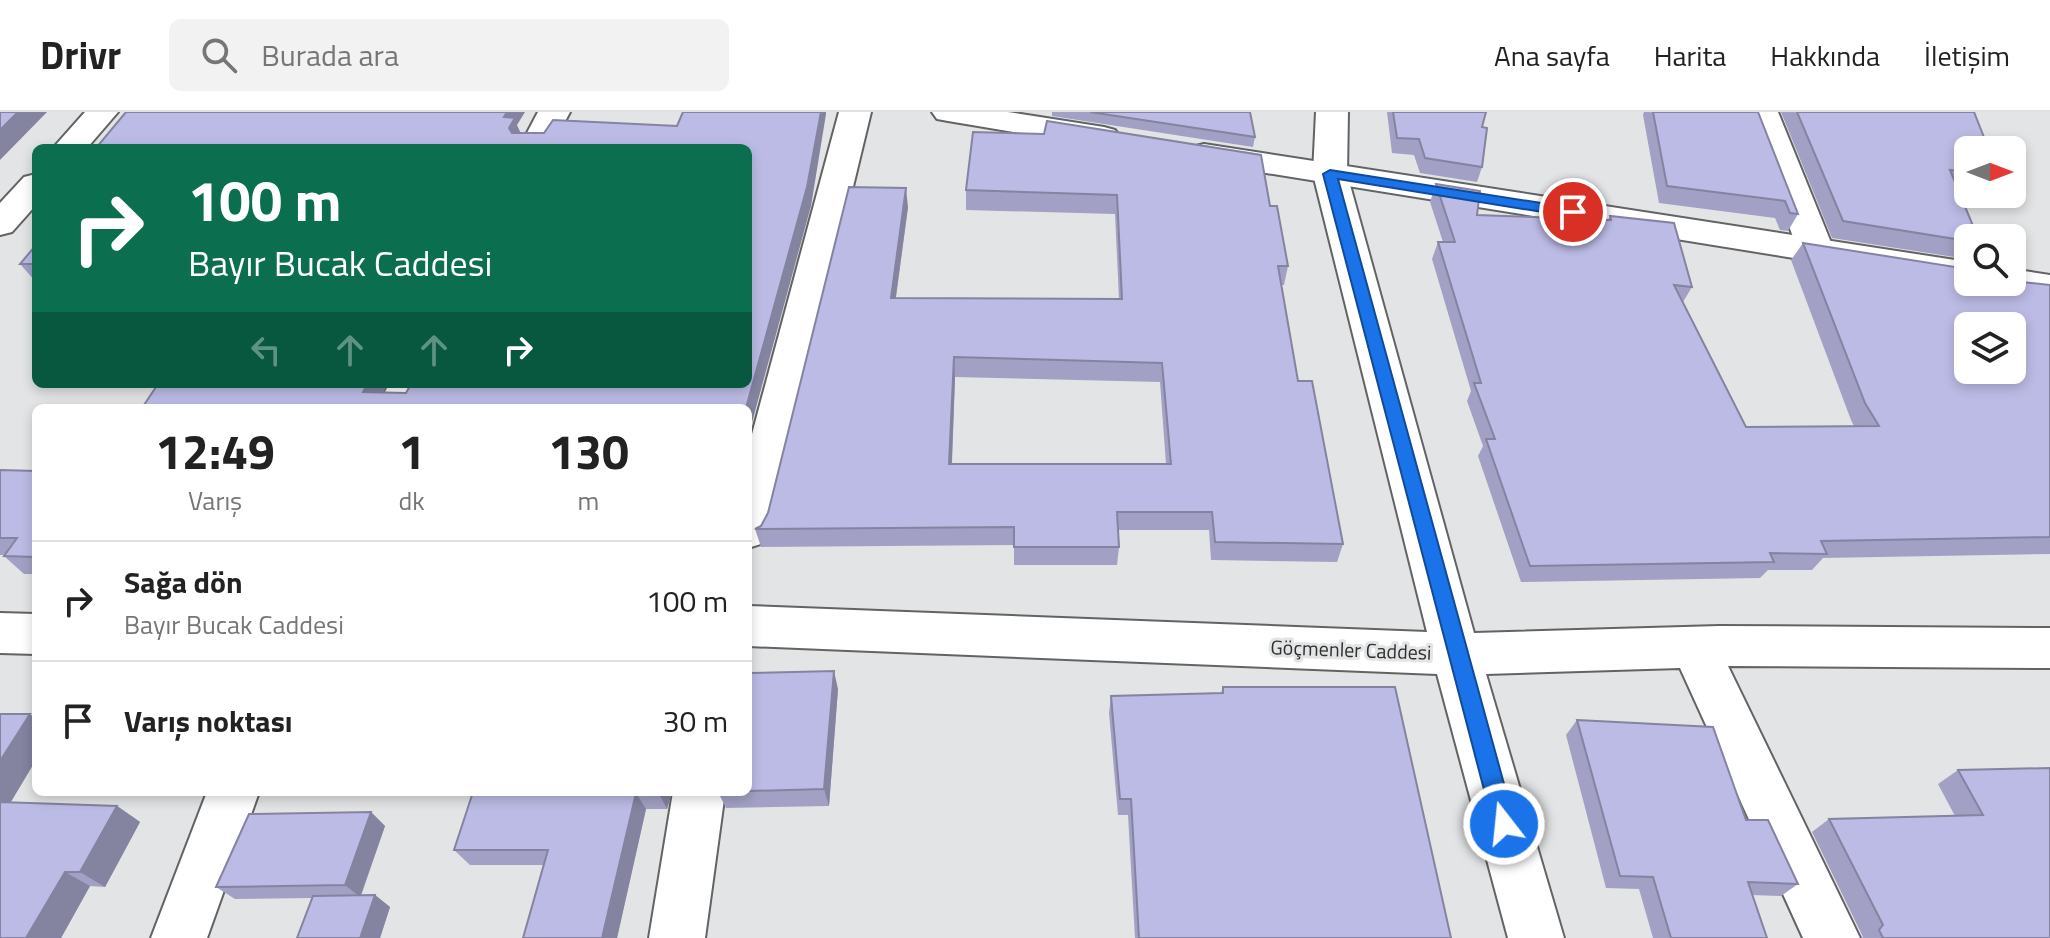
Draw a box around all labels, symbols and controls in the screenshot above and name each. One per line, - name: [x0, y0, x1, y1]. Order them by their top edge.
- search box: [169, 19, 729, 91]
- text: Drivr: [40, 26, 121, 84]
- text: Burada ara: [261, 32, 399, 78]
- icon: search: [197, 33, 241, 77]
- text: Ana sayfa: [1494, 34, 1610, 77]
- text: Harita: [1654, 34, 1726, 77]
- text: Hakkında: [1770, 34, 1880, 77]
- text: İletişim: [1924, 34, 2010, 77]
- north arrow: [1954, 136, 2026, 208]
- map controls: [1954, 136, 2026, 384]
- text: 100 m: [188, 158, 341, 243]
- icon: right: [56, 176, 160, 280]
- pin: [1539, 178, 1607, 246]
- icon: arrive: [1551, 190, 1595, 234]
- button: search: [1954, 224, 2026, 296]
- text: Bayır Bucak Caddesi: [188, 235, 492, 290]
- button: layers: [1954, 312, 2026, 384]
- icon: left: [244, 328, 288, 372]
- icon: ahead: [328, 328, 372, 372]
- icon: ahead: [412, 328, 456, 372]
- icon: right: [496, 328, 540, 372]
- text: 12:49: [155, 415, 275, 488]
- text: 1: [398, 415, 425, 488]
- text: 130: [548, 415, 629, 488]
- text: Varış: [188, 481, 242, 520]
- text: dk: [398, 481, 425, 520]
- text: m: [578, 481, 599, 520]
- text: Sağa dön: [124, 559, 243, 605]
- text: 100 m: [646, 578, 728, 624]
- icon: right: [56, 579, 100, 623]
- text: Bayır Bucak Caddesi: [124, 605, 344, 644]
- street label: Göçmenler Caddesi: [1270, 631, 1432, 668]
- text: Varış noktası: [124, 698, 293, 744]
- text: 30 m: [663, 698, 728, 744]
- icon: arrive: [56, 699, 100, 743]
- position arrow: [1462, 782, 1546, 866]

